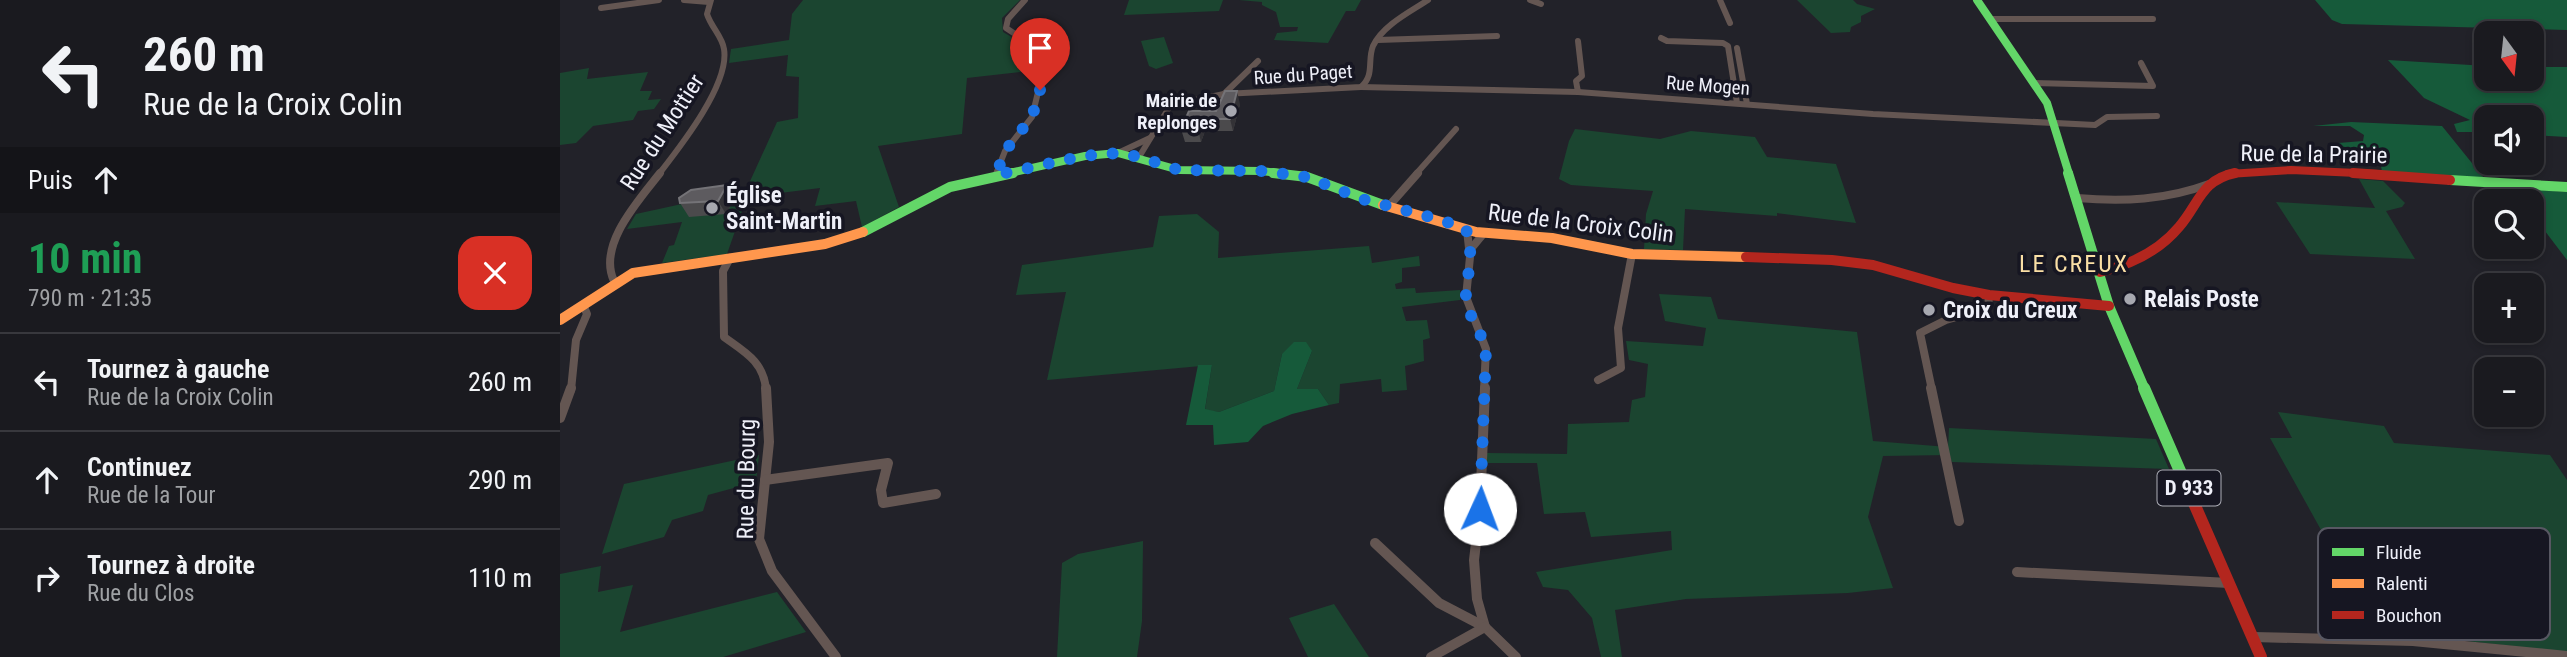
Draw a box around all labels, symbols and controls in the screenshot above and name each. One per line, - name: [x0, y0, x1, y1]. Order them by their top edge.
- pin: [1010, 18, 1070, 90]
- north arrow: [2474, 21, 2544, 91]
- map controls: [2474, 21, 2544, 427]
- text: 260 m: [143, 26, 265, 83]
- icon: left: [28, 28, 119, 119]
- icon: arrive: [1021, 29, 1059, 67]
- street label: Rue du Paget: [1253, 60, 1353, 89]
- street label: Rue du Mottier: [615, 69, 710, 195]
- street label: Rue Mogen: [1665, 71, 1751, 100]
- text: Rue de la Croix Colin: [143, 85, 403, 123]
- place label: Mairie de Replonges: [1137, 89, 1217, 134]
- marker: Mairie de Replonges: [1223, 103, 1239, 119]
- button: sound: [2474, 105, 2544, 175]
- street label: Rue de la Prairie: [2240, 140, 2388, 169]
- icon: ahead: [87, 161, 125, 199]
- text: Puis: [28, 165, 73, 195]
- place label: Église Saint-Martin: [726, 181, 842, 235]
- button: search: [2474, 189, 2544, 259]
- street label: Rue de la Croix Colin: [1487, 199, 1675, 248]
- marker: Église Saint-Martin: [704, 200, 720, 216]
- text: 10 min: [28, 234, 143, 283]
- button: close: [458, 236, 532, 310]
- district label: LE CREUX: [2019, 250, 2129, 278]
- button: +: [2474, 273, 2544, 343]
- text: 790 m · 21:35: [28, 285, 152, 312]
- place label: Relais Poste: [2144, 286, 2259, 313]
- marker: Relais Poste: [2122, 291, 2138, 307]
- place label: Croix du Creux: [1943, 297, 2078, 324]
- marker: Croix du Creux: [1921, 302, 1937, 318]
- text: Tournez à gauche: [87, 354, 269, 384]
- button: −: [2474, 357, 2544, 427]
- icon: left: [28, 363, 66, 401]
- text: 260 m: [468, 367, 532, 397]
- text: Rue de la Croix Colin: [87, 384, 274, 411]
- street label: Rue du Bourg: [732, 419, 761, 540]
- text: Continuez: [87, 452, 192, 482]
- icon: ahead: [28, 461, 66, 499]
- text: 290 m: [468, 465, 532, 495]
- road number: D 933: [2158, 470, 2220, 505]
- position arrow: [1443, 472, 1517, 546]
- text: Rue de la Tour: [87, 482, 216, 509]
- legend: [2318, 528, 2550, 640]
- text: Fluide: [2376, 541, 2421, 564]
- text: Tournez à droite: [87, 550, 255, 580]
- icon: right: [28, 559, 66, 597]
- text: 110 m: [468, 563, 532, 593]
- text: Ralenti: [2376, 572, 2428, 595]
- text: Rue du Clos: [87, 580, 195, 607]
- text: Bouchon: [2376, 604, 2442, 627]

